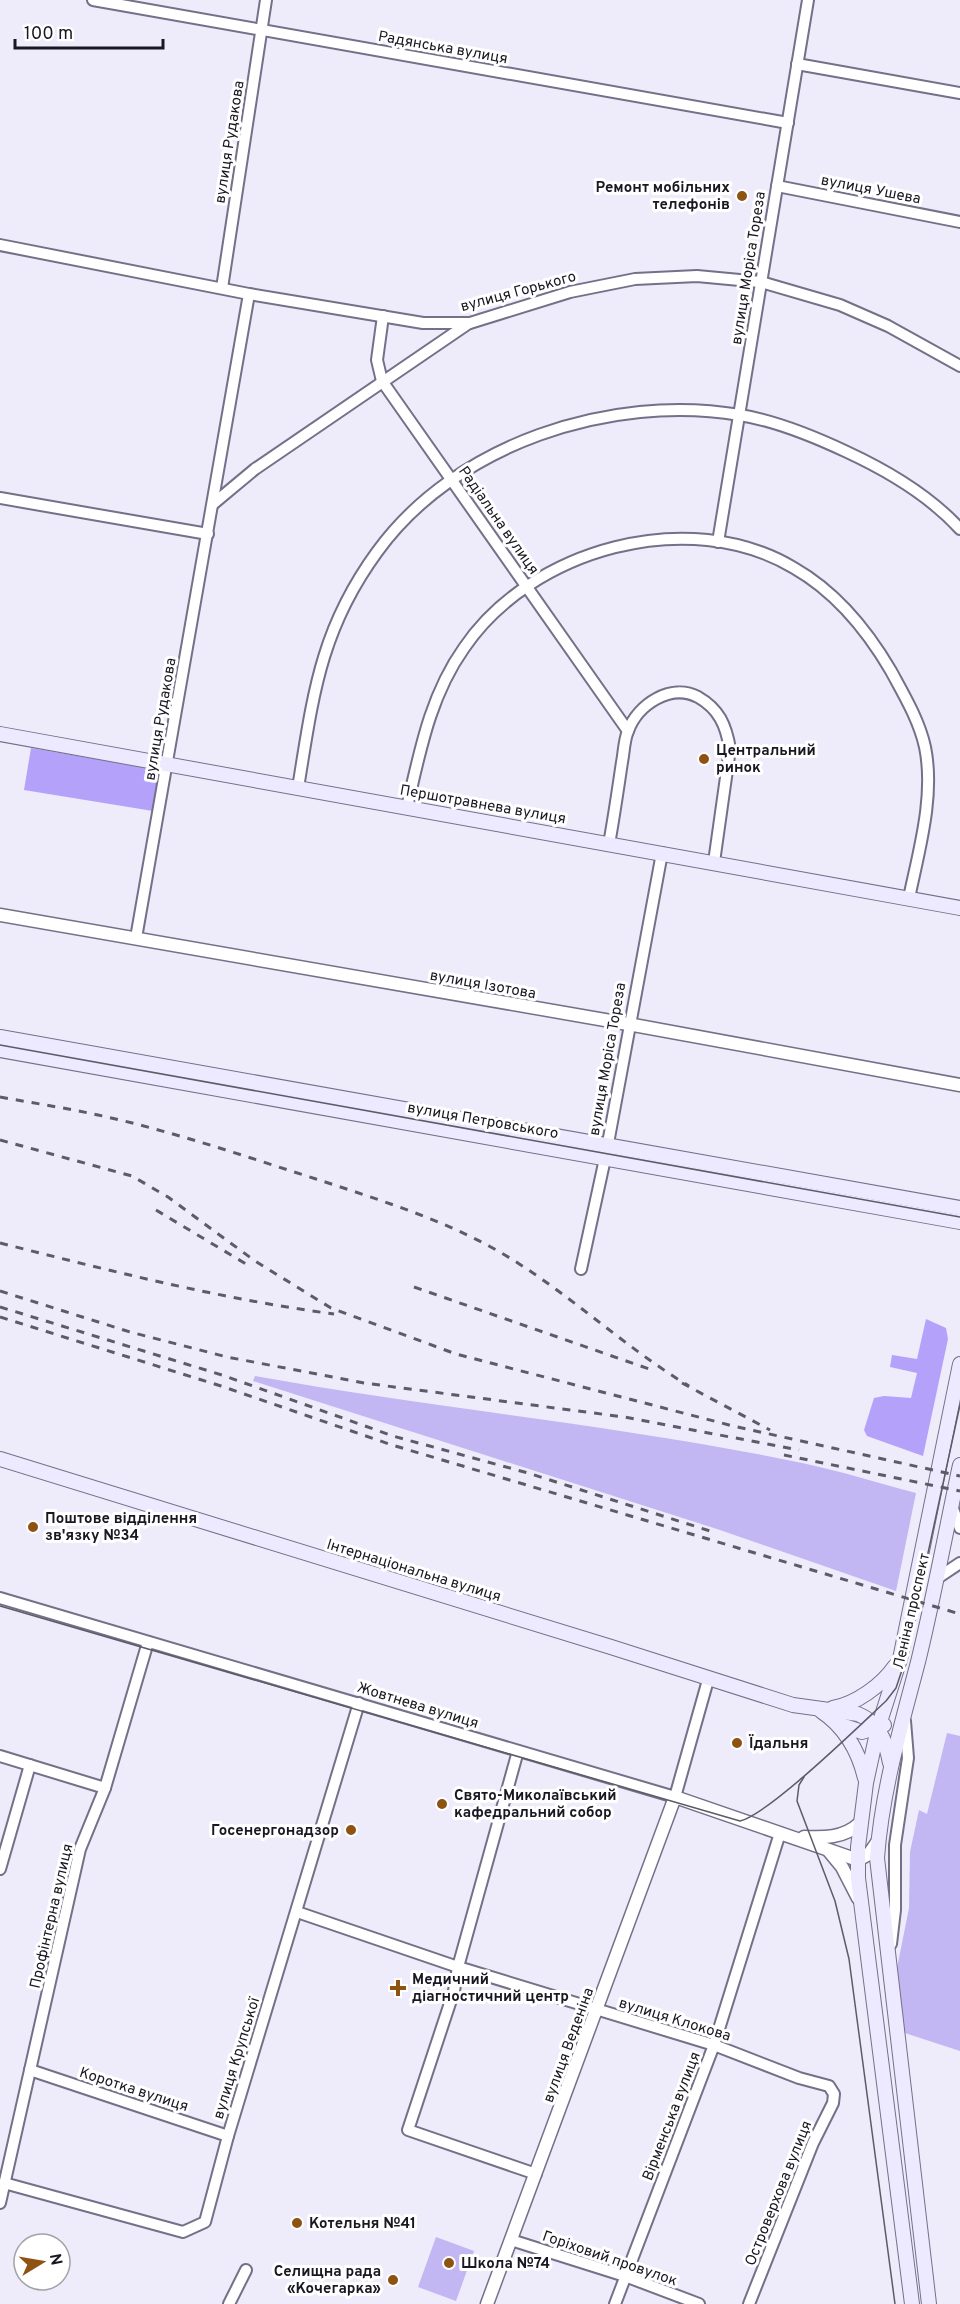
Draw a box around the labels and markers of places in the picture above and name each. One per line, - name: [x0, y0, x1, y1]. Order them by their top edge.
- place label: Ремонт мобільних телефонів: [596, 179, 730, 215]
- marker: Ремонт мобільних телефонів: [735, 189, 749, 203]
- place label: Центральний ринок: [716, 742, 816, 778]
- marker: Центральний ринок: [697, 752, 711, 766]
- place label: Поштове відділення зв'язку №34: [45, 1510, 197, 1546]
- marker: Поштове відділення зв'язку №34: [26, 1520, 40, 1534]
- place label: Їдальня: [748, 1734, 808, 1754]
- marker: Їдальня: [730, 1736, 744, 1750]
- place label: Свято-Миколаївський кафедральний собор: [454, 1787, 617, 1823]
- marker: Свято-Миколаївський кафедральний собор: [435, 1797, 449, 1811]
- place label: Госенергонадзор: [211, 1822, 339, 1841]
- marker: Госенергонадзор: [344, 1823, 358, 1837]
- place label: Медичний діагностичний центр: [412, 1971, 569, 2007]
- marker: Медичний діагностичний центр: [389, 1979, 407, 1997]
- place label: Котельня №41: [309, 2215, 416, 2234]
- marker: Котельня №41: [290, 2216, 304, 2230]
- place label: Школа №74: [461, 2255, 550, 2274]
- marker: Школа №74: [442, 2256, 456, 2270]
- place label: Селищна рада «Кочегарка»: [274, 2263, 381, 2299]
- marker: Селищна рада «Кочегарка»: [386, 2273, 400, 2287]

